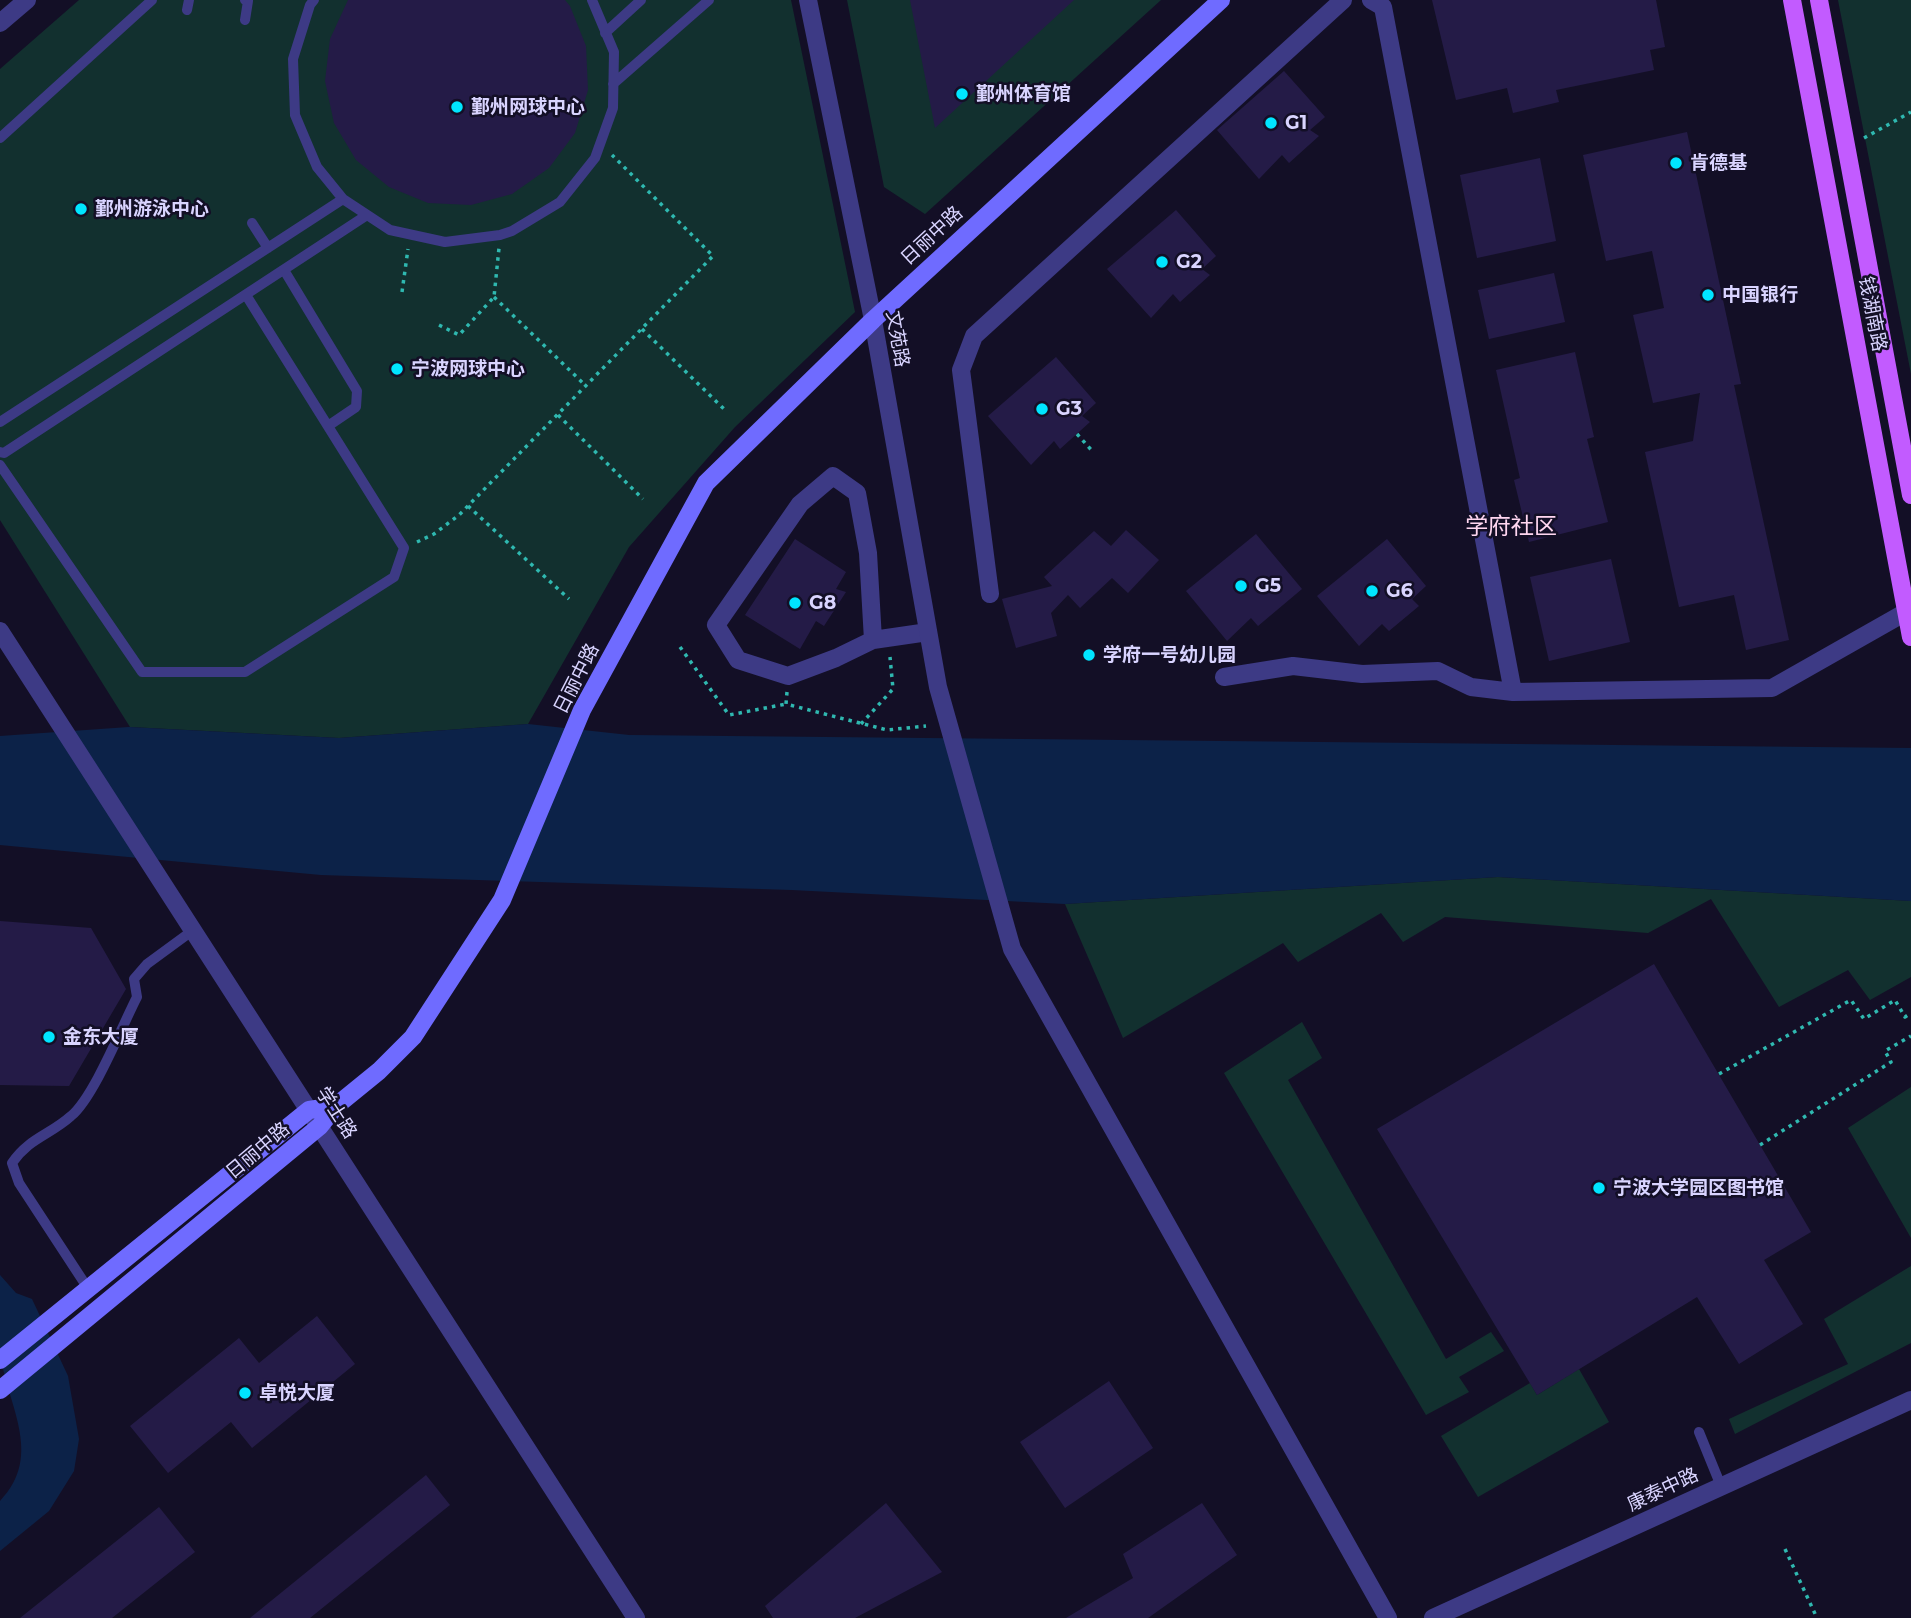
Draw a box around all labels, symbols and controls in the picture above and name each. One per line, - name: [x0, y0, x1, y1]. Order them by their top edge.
- place label: 鄞州体育馆: [976, 83, 1071, 105]
- marker: 鄞州体育馆: [954, 86, 970, 102]
- place label: 鄞州网球中心: [471, 96, 585, 118]
- marker: 鄞州网球中心: [449, 99, 465, 115]
- place label: G1: [1285, 112, 1307, 134]
- marker: G1: [1263, 115, 1279, 131]
- place label: 肯德基: [1690, 152, 1747, 174]
- marker: 肯德基: [1668, 155, 1684, 171]
- place label: 鄞州游泳中心: [95, 198, 209, 220]
- marker: 鄞州游泳中心: [73, 201, 89, 217]
- street label: 日丽中路: [896, 202, 968, 270]
- place label: G2: [1176, 251, 1202, 273]
- marker: G2: [1154, 254, 1170, 270]
- street label: 钱湖南路: [1854, 275, 1890, 353]
- place label: 中国银行: [1722, 284, 1798, 306]
- marker: 中国银行: [1700, 287, 1716, 303]
- street label: 文苑路: [881, 309, 913, 369]
- place label: 宁波网球中心: [411, 358, 525, 380]
- marker: 宁波网球中心: [389, 361, 405, 377]
- place label: G3: [1056, 398, 1082, 420]
- marker: G3: [1034, 401, 1050, 417]
- district label: 学府社区: [1465, 513, 1557, 541]
- place label: G5: [1255, 575, 1281, 597]
- marker: G5: [1233, 578, 1249, 594]
- place label: G6: [1386, 580, 1413, 602]
- marker: G6: [1364, 583, 1380, 599]
- place label: G8: [809, 592, 836, 614]
- marker: G8: [787, 595, 803, 611]
- street label: 日丽中路: [550, 640, 604, 718]
- place label: 学府一号幼儿园: [1103, 644, 1236, 666]
- marker: 学府一号幼儿园: [1081, 647, 1097, 663]
- place label: 金东大厦: [63, 1026, 139, 1048]
- marker: 金东大厦: [41, 1029, 57, 1045]
- street label: 学士路: [311, 1083, 361, 1143]
- street label: 日丽中路: [222, 1118, 294, 1184]
- place label: 宁波大学园区图书馆: [1613, 1177, 1784, 1199]
- marker: 宁波大学园区图书馆: [1591, 1180, 1607, 1196]
- place label: 卓悦大厦: [259, 1382, 335, 1404]
- marker: 卓悦大厦: [237, 1385, 253, 1401]
- street label: 康泰中路: [1624, 1464, 1702, 1516]

